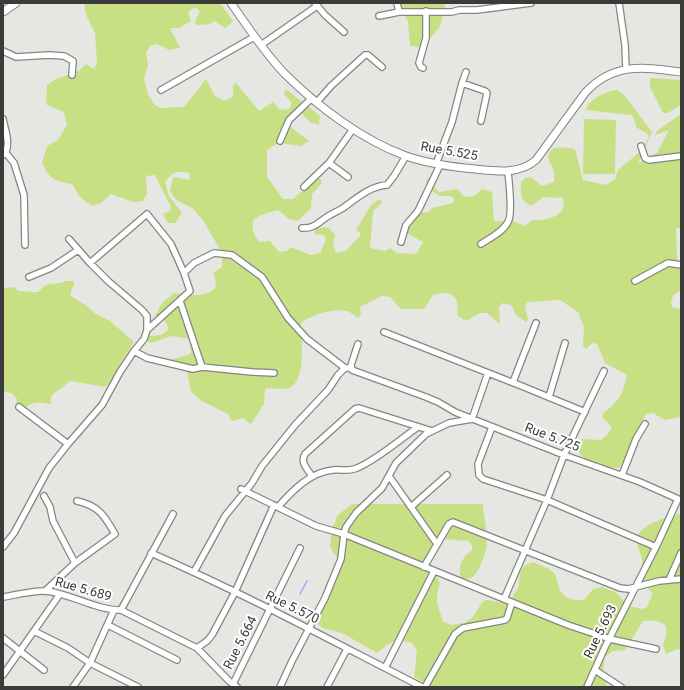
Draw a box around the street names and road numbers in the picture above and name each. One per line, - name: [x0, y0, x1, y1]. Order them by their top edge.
- street label: Rue 5.525: [419, 139, 479, 165]
- street label: Rue 5.725: [522, 420, 582, 456]
- street label: Rue 5.689: [53, 575, 113, 605]
- street label: Rue 5.570: [263, 588, 321, 628]
- street label: Rue 5.693: [581, 603, 621, 661]
- street label: Rue 5.664: [221, 614, 261, 672]

